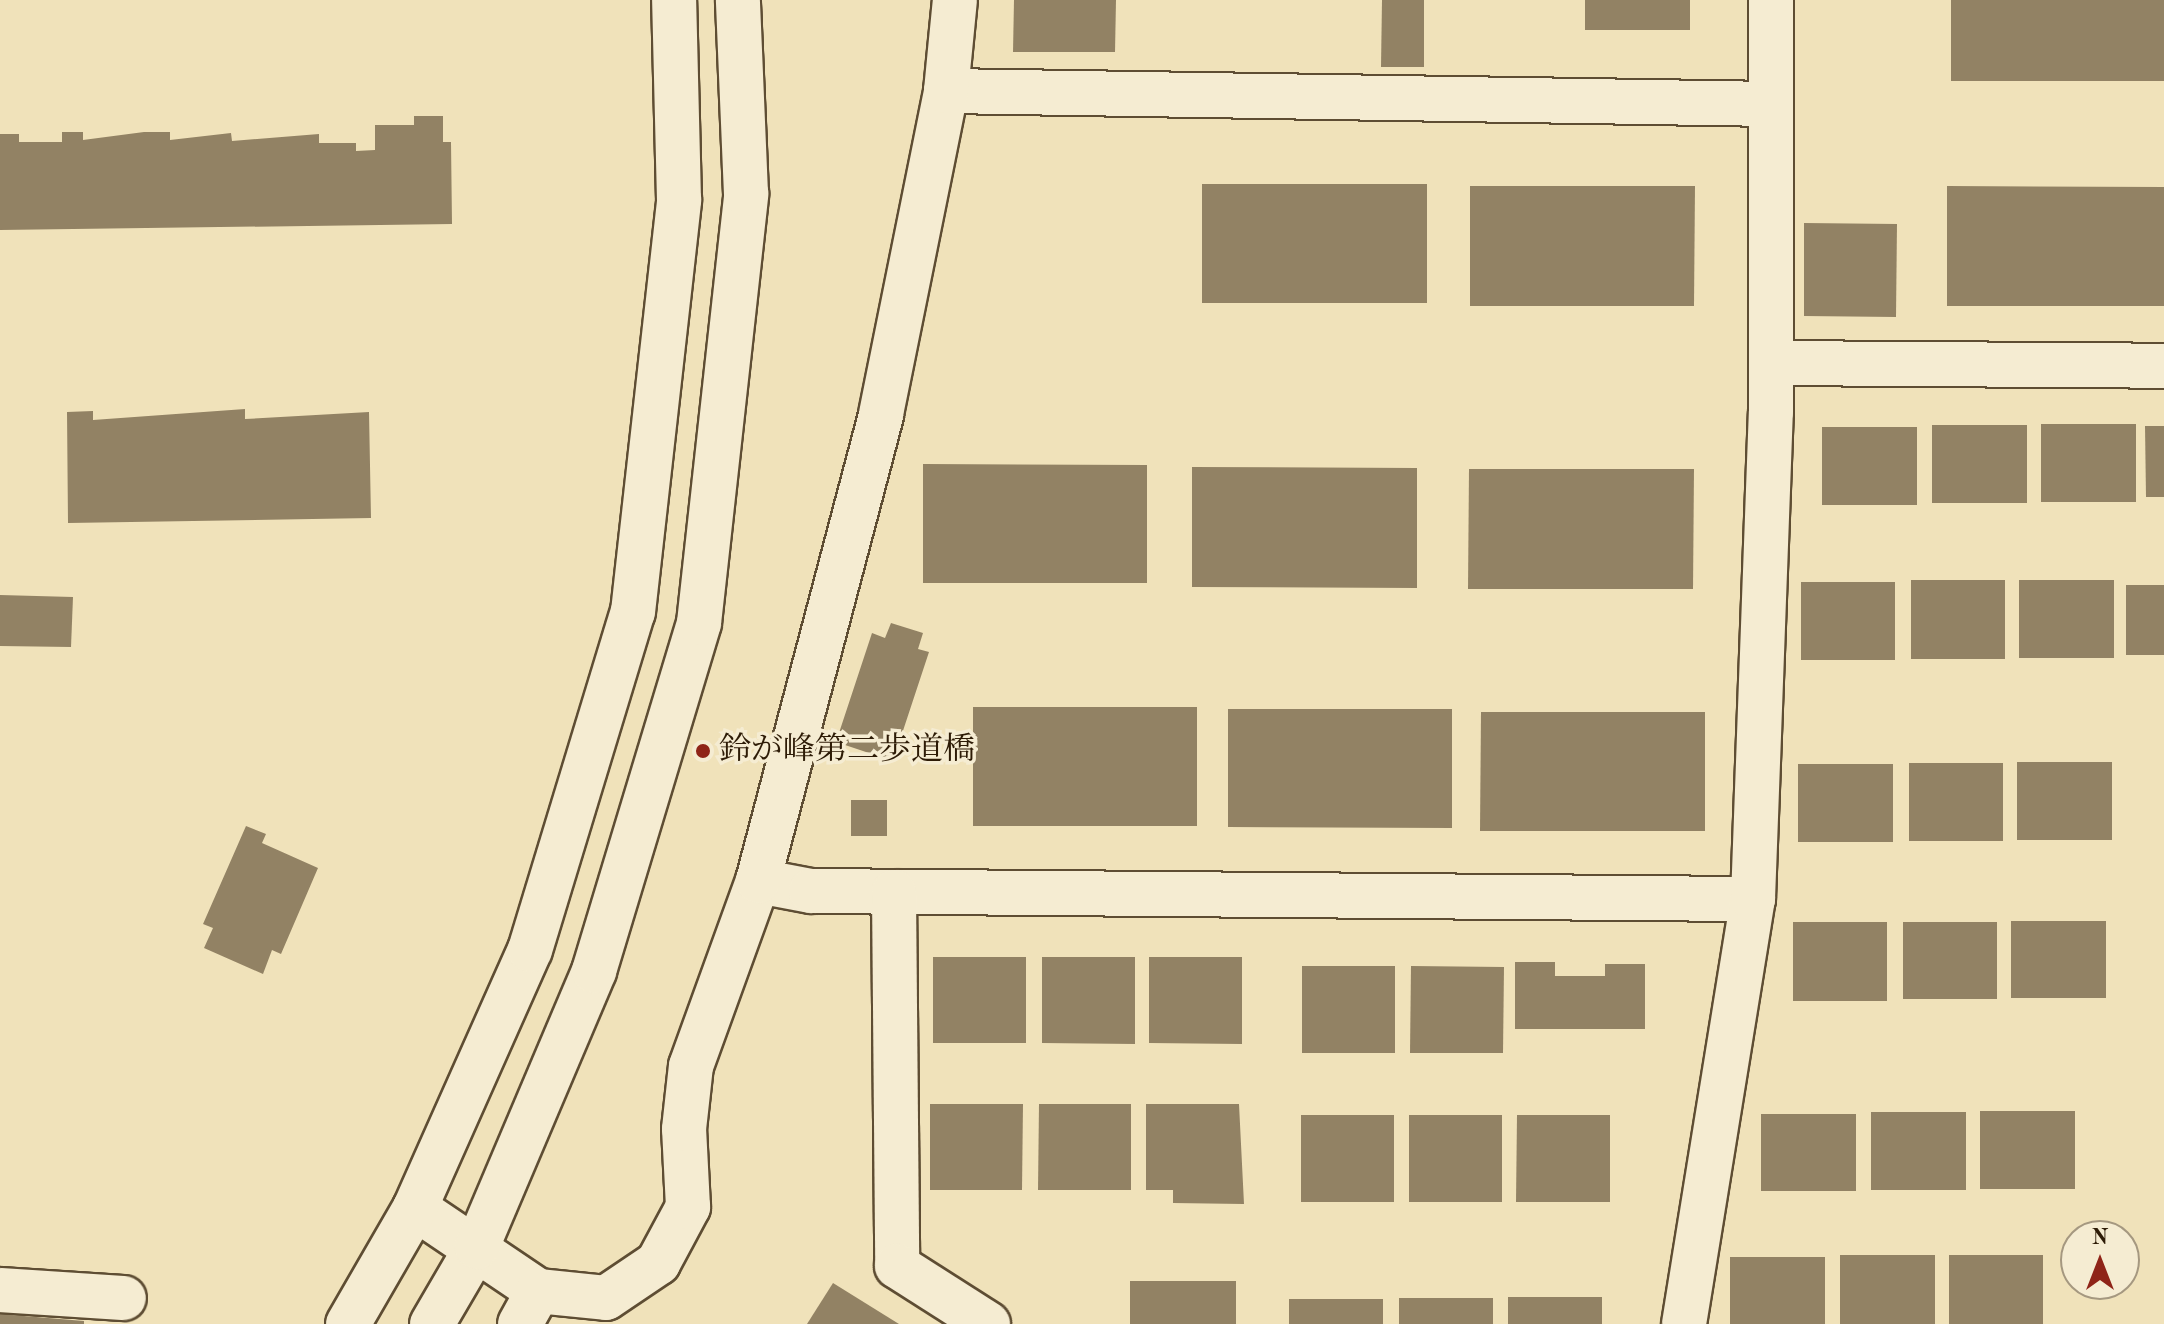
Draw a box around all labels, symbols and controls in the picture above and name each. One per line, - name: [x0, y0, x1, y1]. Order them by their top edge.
- place label: 鈴が峰第二歩道橋: [719, 732, 975, 770]
- marker: 鈴が峰第二歩道橋: [694, 742, 712, 760]
- north arrow: [2060, 1220, 2140, 1300]
- text: N: [2092, 1227, 2108, 1249]

